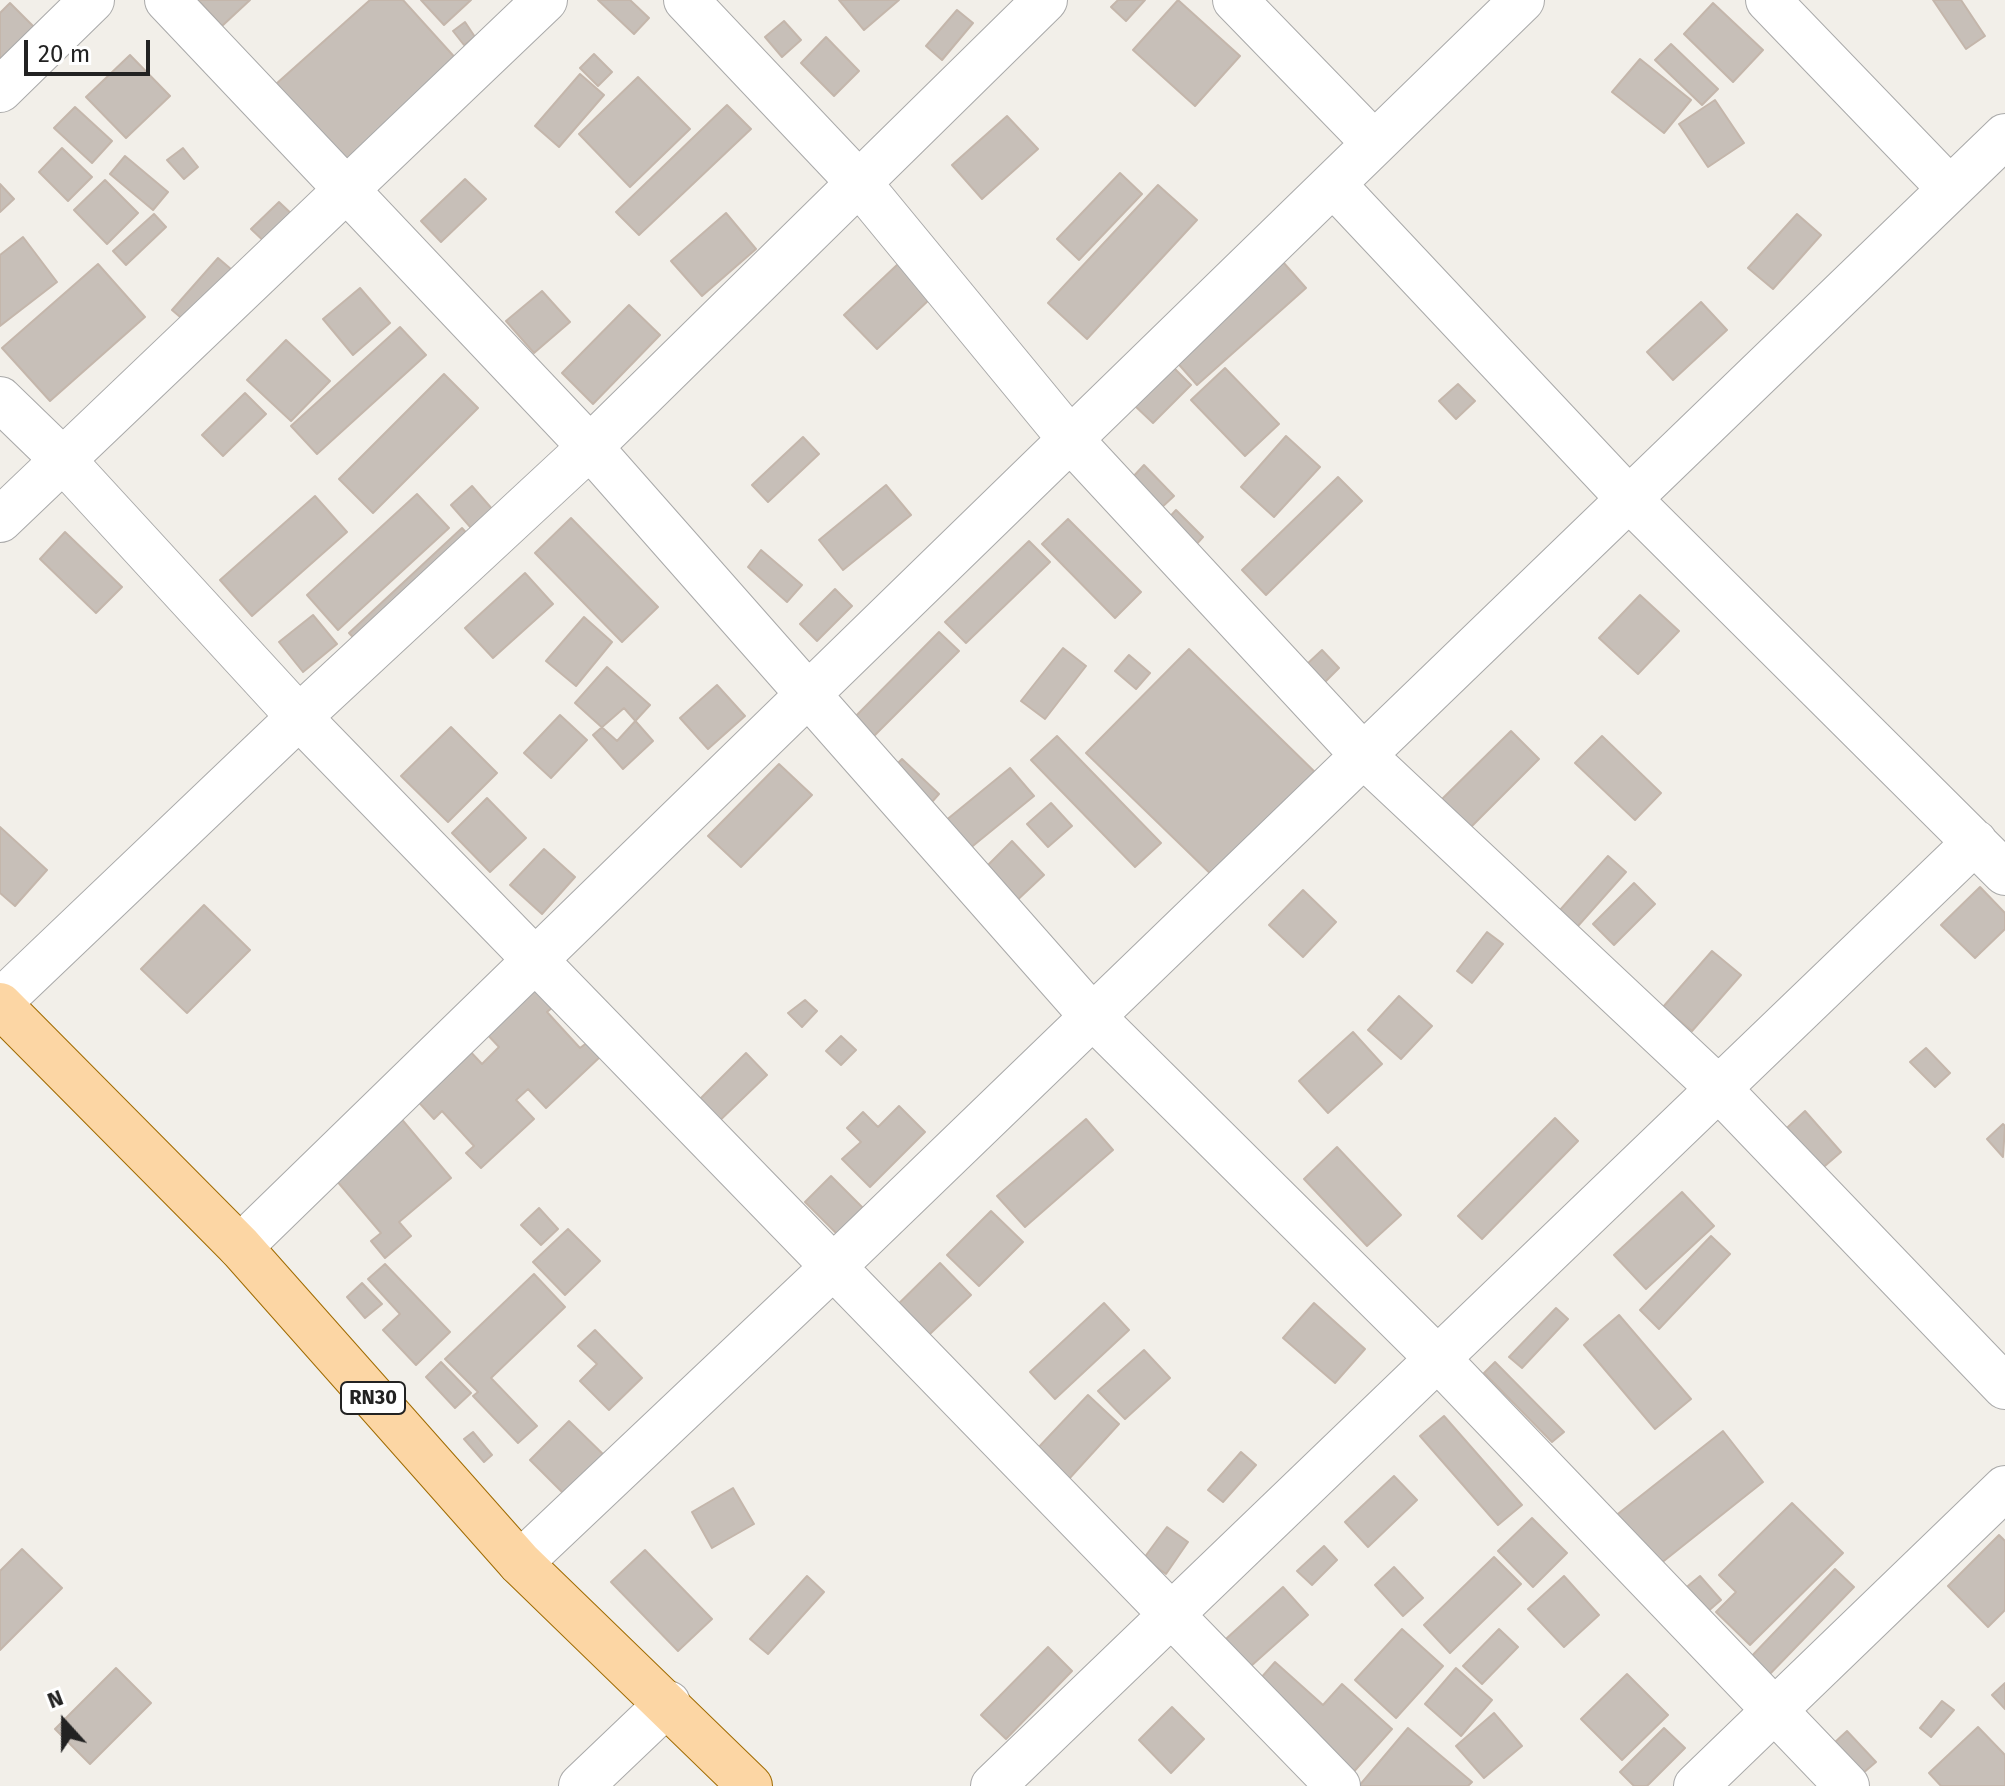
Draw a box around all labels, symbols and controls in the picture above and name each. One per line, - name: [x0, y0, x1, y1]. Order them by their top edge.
- scale bar: [28, 24, 154, 74]
- text: 20 m: [38, 40, 90, 68]
- road number: RN30: [341, 1382, 405, 1414]
- north arrow: [24, 1682, 104, 1762]
- text: N: [44, 1684, 67, 1714]

